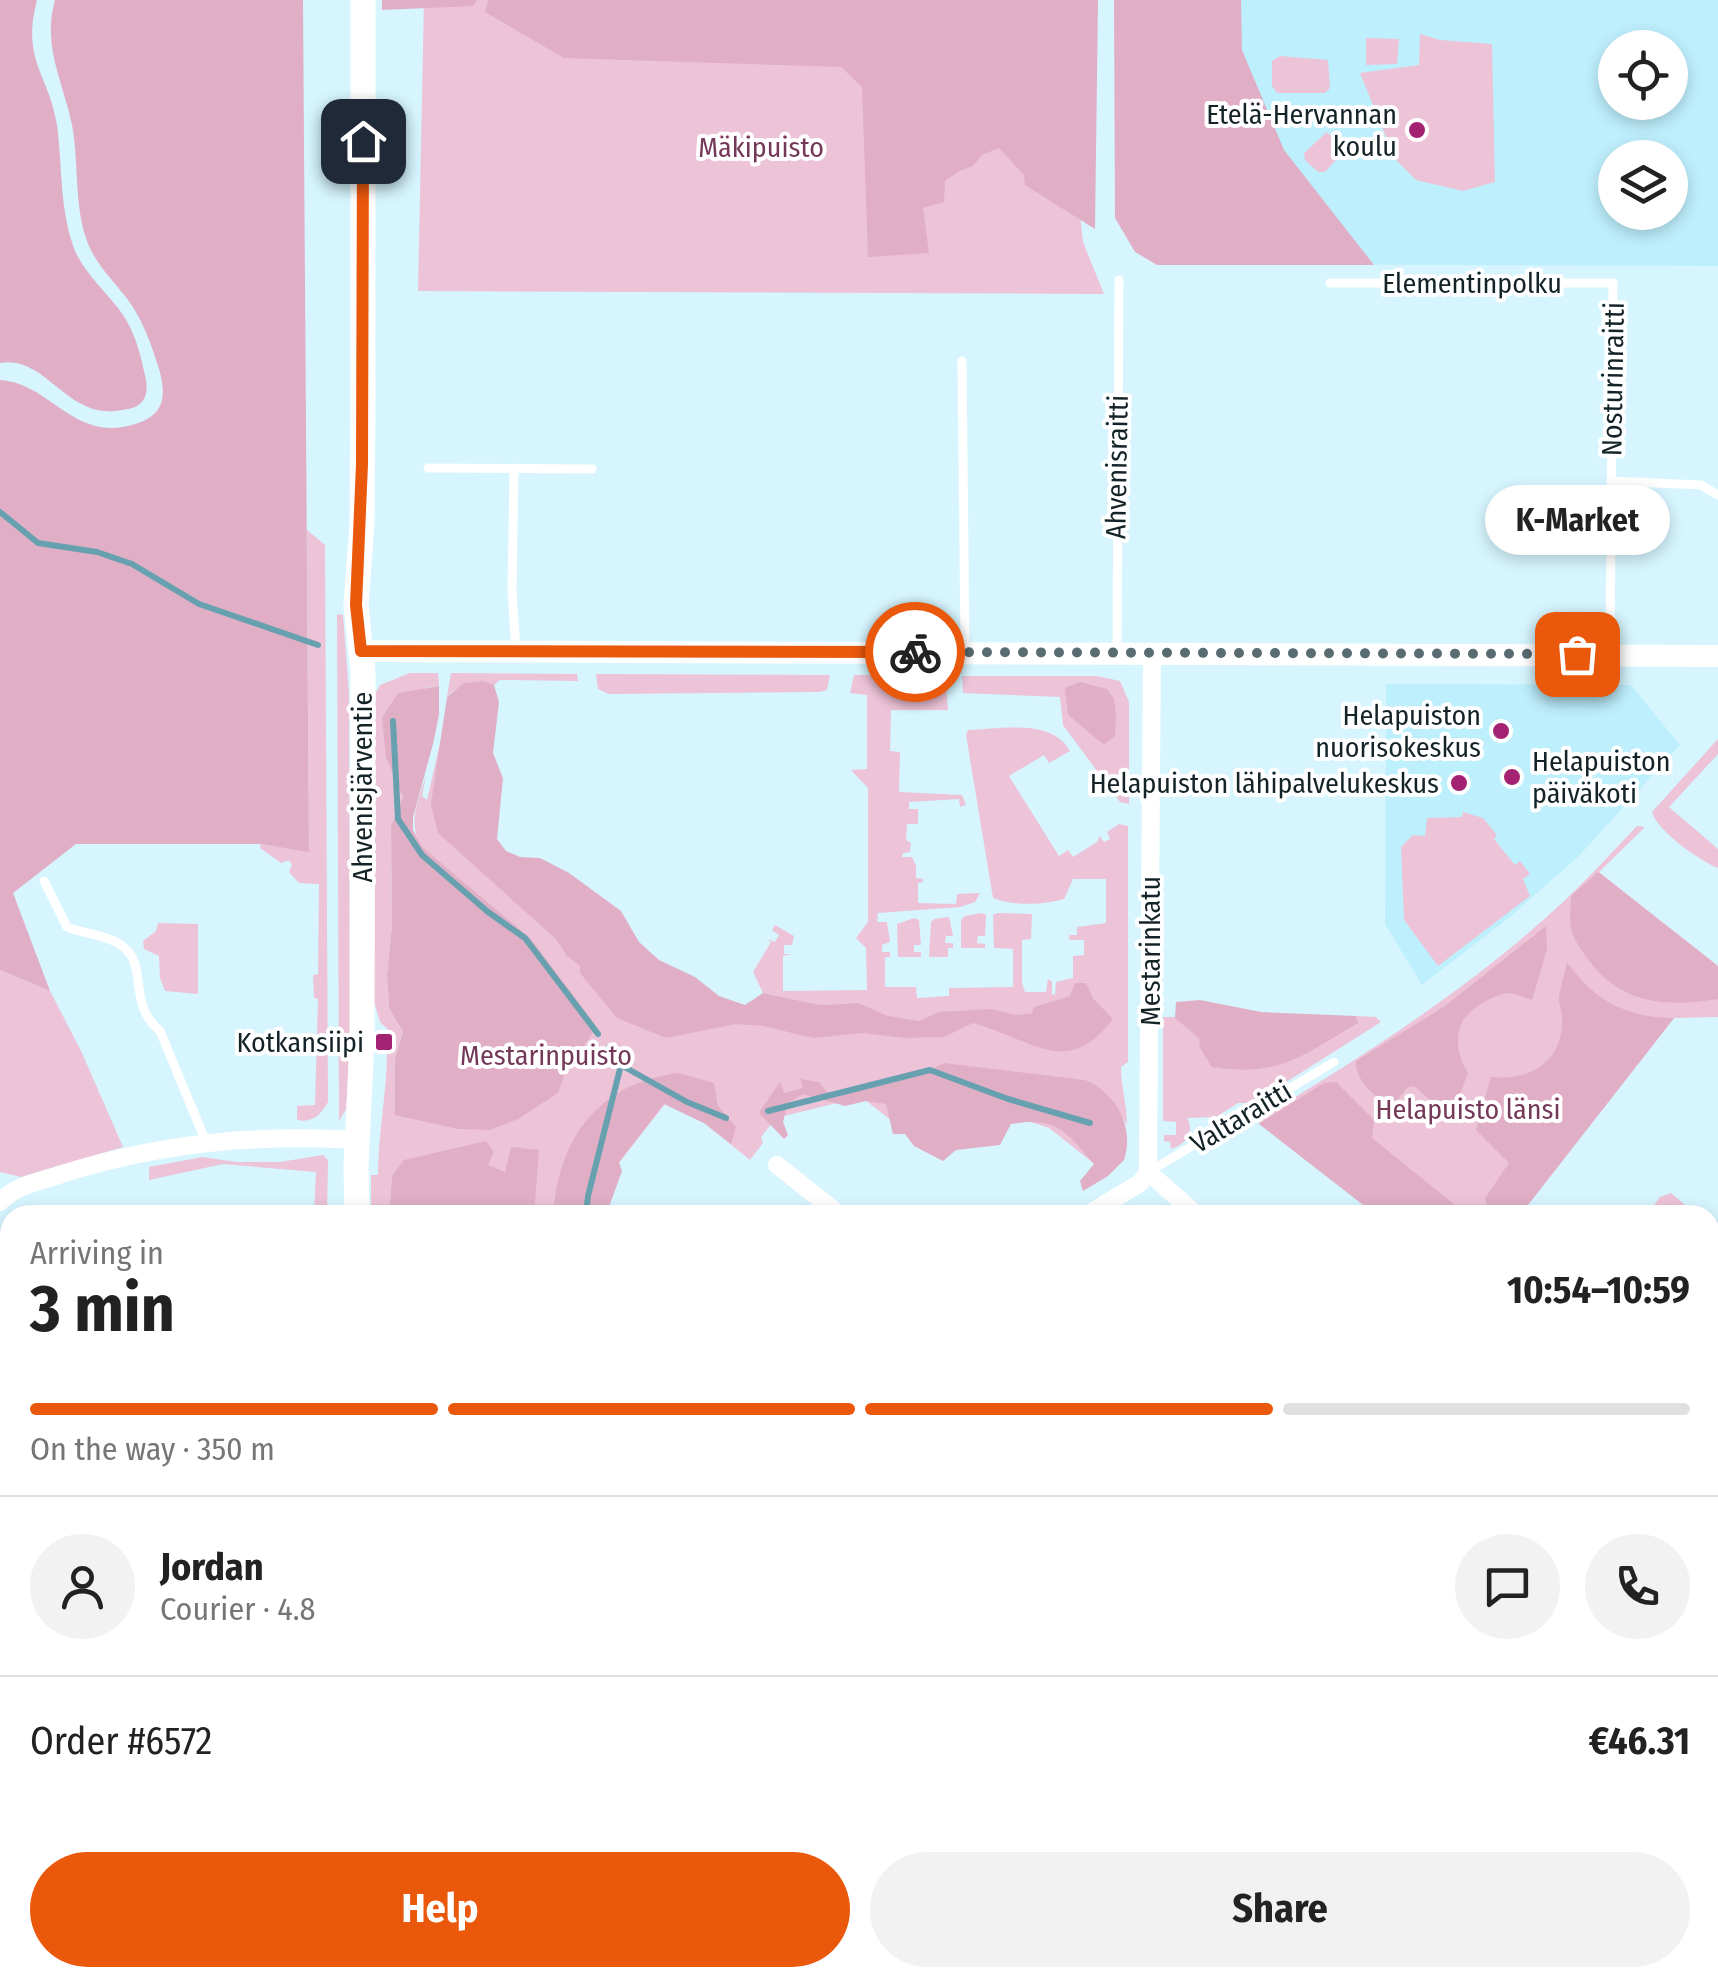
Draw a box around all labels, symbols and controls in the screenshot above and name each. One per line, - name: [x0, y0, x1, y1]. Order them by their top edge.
- map controls: [1598, 30, 1688, 230]
- button: locate: [1598, 30, 1688, 120]
- place label: Etelä-Hervannan koulu: [1206, 98, 1397, 163]
- pin: [321, 99, 406, 184]
- icon: home: [336, 114, 391, 169]
- marker: Etelä-Hervannan koulu: [1406, 119, 1428, 141]
- park label: Mäkipuisto: [698, 131, 824, 164]
- button: layers: [1598, 140, 1688, 230]
- street label: Elementinpolku: [1382, 267, 1562, 300]
- street label: Nosturinraitti: [1595, 302, 1631, 456]
- street label: Ahvenisraitti: [1099, 395, 1135, 539]
- callout: K-Market: [1484, 484, 1670, 554]
- text: K-Market: [1516, 501, 1639, 539]
- courier: [865, 602, 965, 702]
- pin: [1535, 612, 1620, 697]
- icon: bike: [888, 625, 943, 680]
- icon: bag: [1550, 627, 1605, 682]
- street label: Ahvenisjärventie: [346, 692, 379, 882]
- place label: Helapuiston nuorisokeskus: [1315, 699, 1481, 764]
- marker: Helapuiston nuorisokeskus: [1490, 720, 1512, 742]
- place label: Helapuiston päiväkoti: [1532, 745, 1671, 810]
- marker: Helapuiston päiväkoti: [1501, 766, 1523, 788]
- place label: Helapuiston lähipalvelukeskus: [1090, 767, 1439, 800]
- marker: Helapuiston lähipalvelukeskus: [1448, 772, 1470, 794]
- street label: Mestarinkatu: [1134, 876, 1167, 1026]
- place label: Kotkansiipi: [237, 1026, 364, 1059]
- marker: Kotkansiipi: [373, 1031, 395, 1053]
- park label: Mestarinpuisto: [460, 1039, 632, 1072]
- street label: Valtaraitti: [1185, 1074, 1297, 1160]
- park label: Helapuisto länsi: [1375, 1093, 1561, 1126]
- text: Arriving in: [30, 1234, 164, 1272]
- text: 10:54–10:59: [1507, 1267, 1690, 1313]
- text: 3 min: [30, 1270, 175, 1348]
- text: On the way · 350 m: [30, 1430, 275, 1468]
- button: person: [30, 1534, 135, 1639]
- button: chat: [1455, 1534, 1560, 1639]
- button: phone: [1585, 1534, 1690, 1639]
- text: Jordan: [160, 1544, 264, 1590]
- text: Courier · 4.8: [160, 1590, 316, 1628]
- text: Order #6572: [30, 1718, 212, 1764]
- text: €46.31: [1589, 1718, 1690, 1764]
- button: Help: [30, 1852, 850, 1967]
- button: Share: [870, 1852, 1690, 1967]

